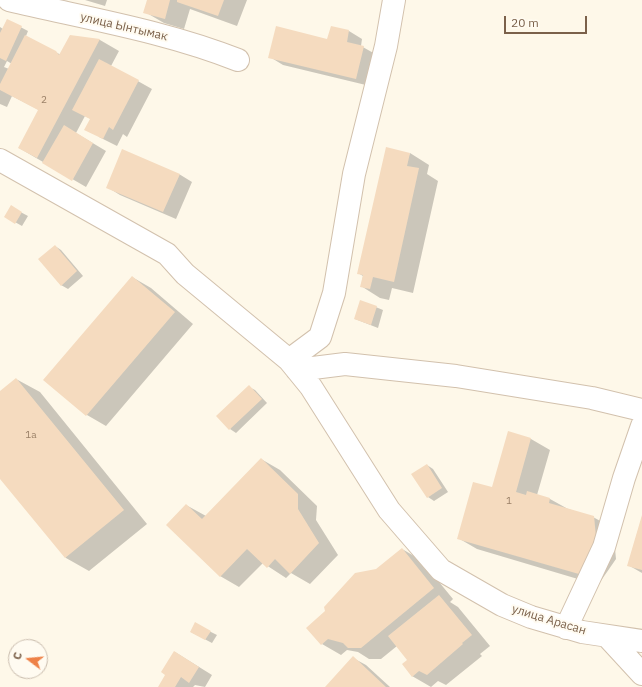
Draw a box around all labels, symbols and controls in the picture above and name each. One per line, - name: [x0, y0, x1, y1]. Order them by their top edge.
- scale bar: [506, 8, 589, 34]
- street label: улица Ынтымак: [79, 10, 169, 44]
- text: 20 m: [511, 15, 539, 30]
- house number: 2: [41, 94, 47, 106]
- house number: 1а: [25, 429, 37, 441]
- house number: 1: [506, 495, 512, 507]
- street label: улица Арасан: [510, 602, 588, 638]
- north arrow: [8, 639, 48, 679]
- text: С: [10, 651, 25, 661]

